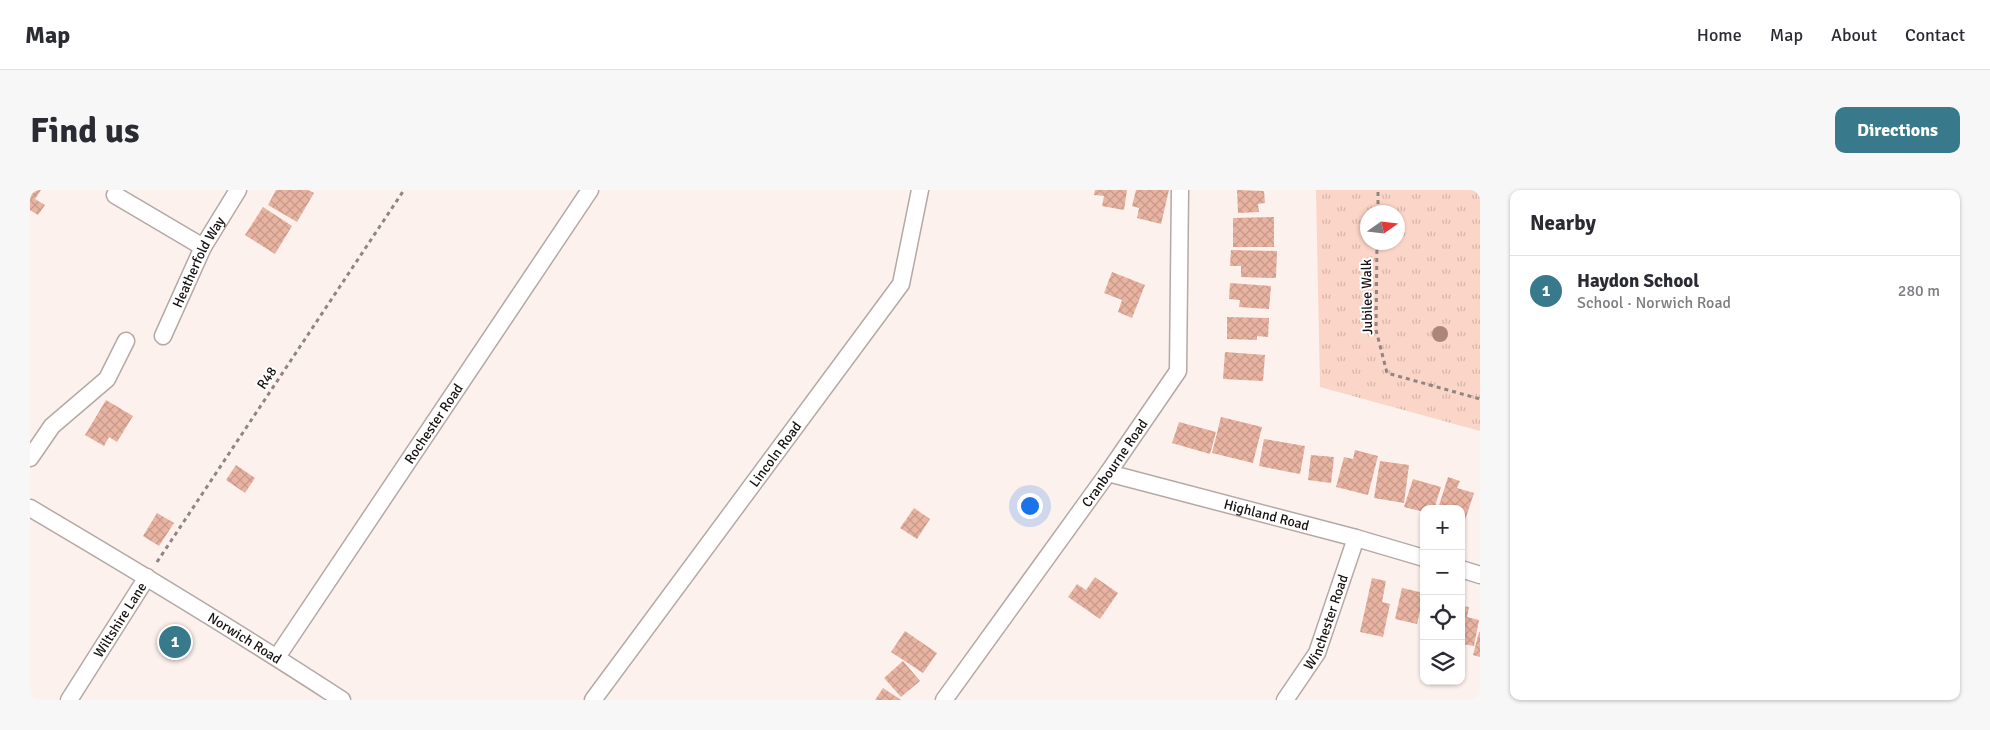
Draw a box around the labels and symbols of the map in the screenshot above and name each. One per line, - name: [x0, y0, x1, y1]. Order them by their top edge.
- north arrow: [1360, 205, 1405, 250]
- street label: Heatherfold Way: [168, 213, 228, 310]
- street label: Jubilee Walk: [1358, 259, 1376, 335]
- street label: R48: [253, 364, 281, 392]
- street label: Rochester Road: [401, 380, 466, 467]
- street label: Cranbourne Road: [1078, 416, 1151, 510]
- street label: Lincoln Road: [745, 418, 805, 490]
- your location: [1017, 493, 1043, 519]
- street label: Highland Road: [1222, 495, 1311, 534]
- street label: Winchester Road: [1300, 572, 1352, 673]
- street label: Wiltshire Lane: [90, 579, 150, 661]
- street label: Norwich Road: [205, 608, 285, 667]
- pin: 1: [159, 623, 191, 661]

